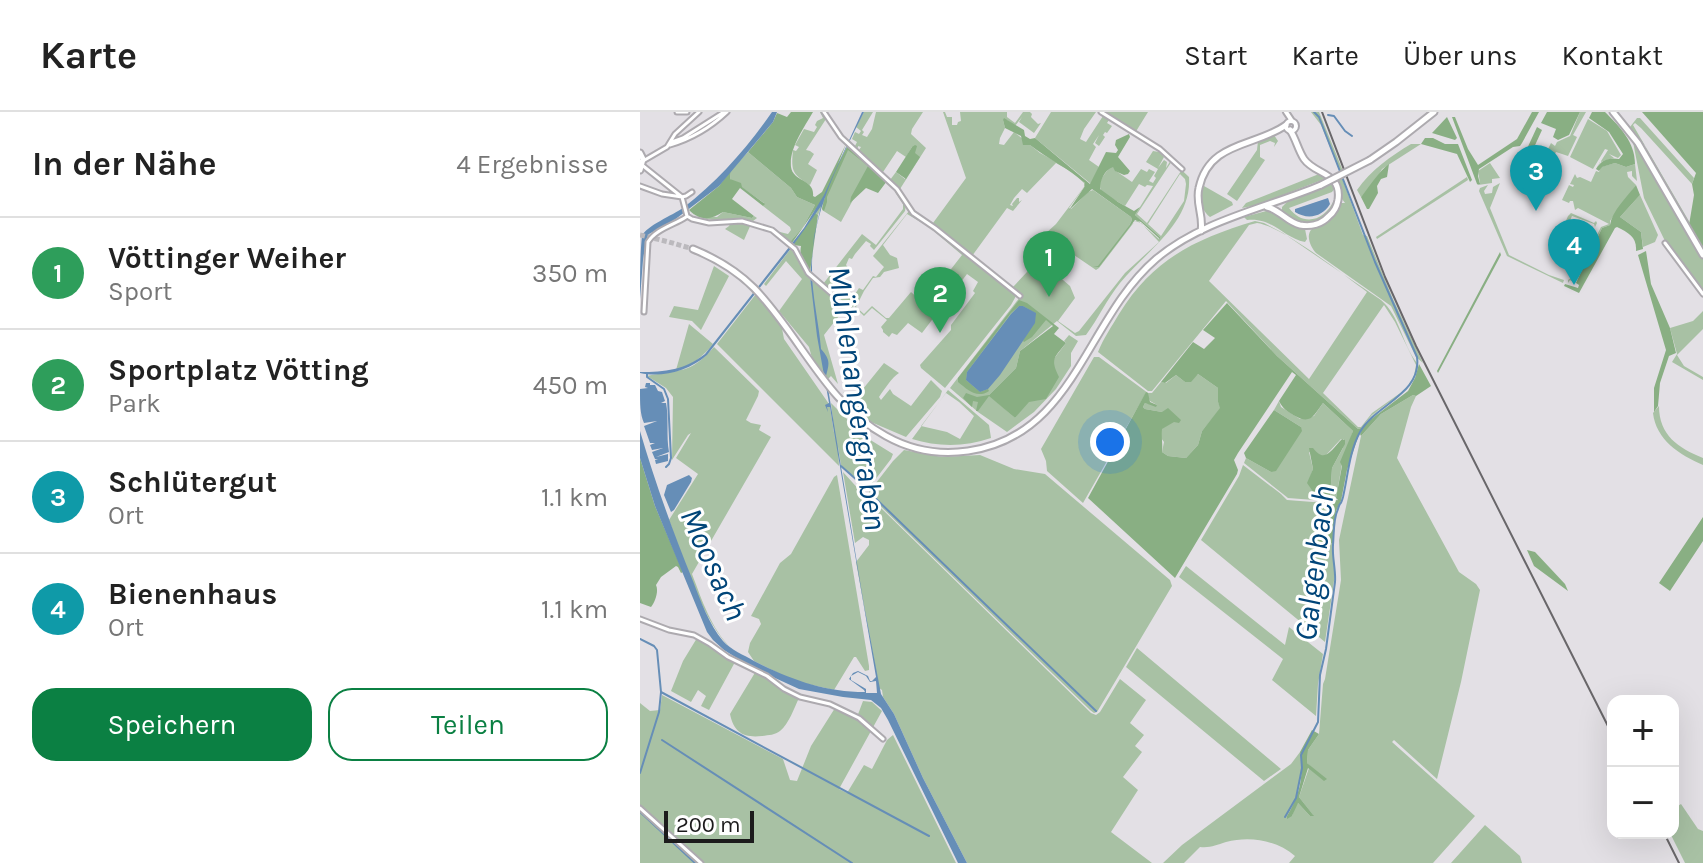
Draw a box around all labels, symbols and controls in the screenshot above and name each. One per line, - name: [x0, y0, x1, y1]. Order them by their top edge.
- text: Karte: [40, 33, 137, 78]
- text: Start: [1184, 39, 1247, 72]
- text: Karte: [1291, 39, 1359, 72]
- text: Über uns: [1403, 39, 1518, 72]
- text: Kontakt: [1562, 39, 1663, 72]
- text: In der Nähe: [32, 144, 216, 184]
- pin: 3: [1510, 145, 1562, 211]
- text: 4 Ergebnisse: [456, 149, 608, 180]
- pin: 4: [1548, 219, 1600, 285]
- pin: 1: [1023, 231, 1075, 297]
- text: Vöttinger Weiher: [108, 240, 346, 276]
- text: 1: [53, 258, 63, 289]
- text: 350 m: [532, 258, 608, 289]
- water label: Mühlenangergraben: [821, 263, 894, 533]
- pin: 2: [914, 267, 966, 333]
- text: Sport: [108, 276, 172, 307]
- text: Sportplatz Vötting: [108, 352, 369, 388]
- text: 2: [50, 370, 66, 401]
- text: 450 m: [533, 370, 608, 401]
- text: Park: [108, 388, 161, 419]
- your location: [1090, 422, 1130, 462]
- text: Schlütergut: [108, 464, 277, 500]
- text: 3: [50, 482, 66, 513]
- text: 1.1 km: [541, 482, 608, 513]
- water label: Galgenbach: [1287, 483, 1342, 643]
- text: Ort: [108, 500, 144, 531]
- water label: Moosach: [672, 502, 755, 626]
- text: Bienenhaus: [108, 576, 277, 612]
- text: 4: [50, 594, 66, 625]
- text: 1.1 km: [541, 594, 608, 625]
- text: Ort: [108, 612, 144, 643]
- button: Speichern: [32, 688, 312, 761]
- button: Teilen: [328, 688, 608, 761]
- map controls: [1607, 695, 1679, 839]
- button: +: [1607, 695, 1679, 767]
- button: −: [1607, 767, 1679, 839]
- scale bar: [664, 807, 754, 843]
- text: 200 m: [676, 812, 741, 838]

